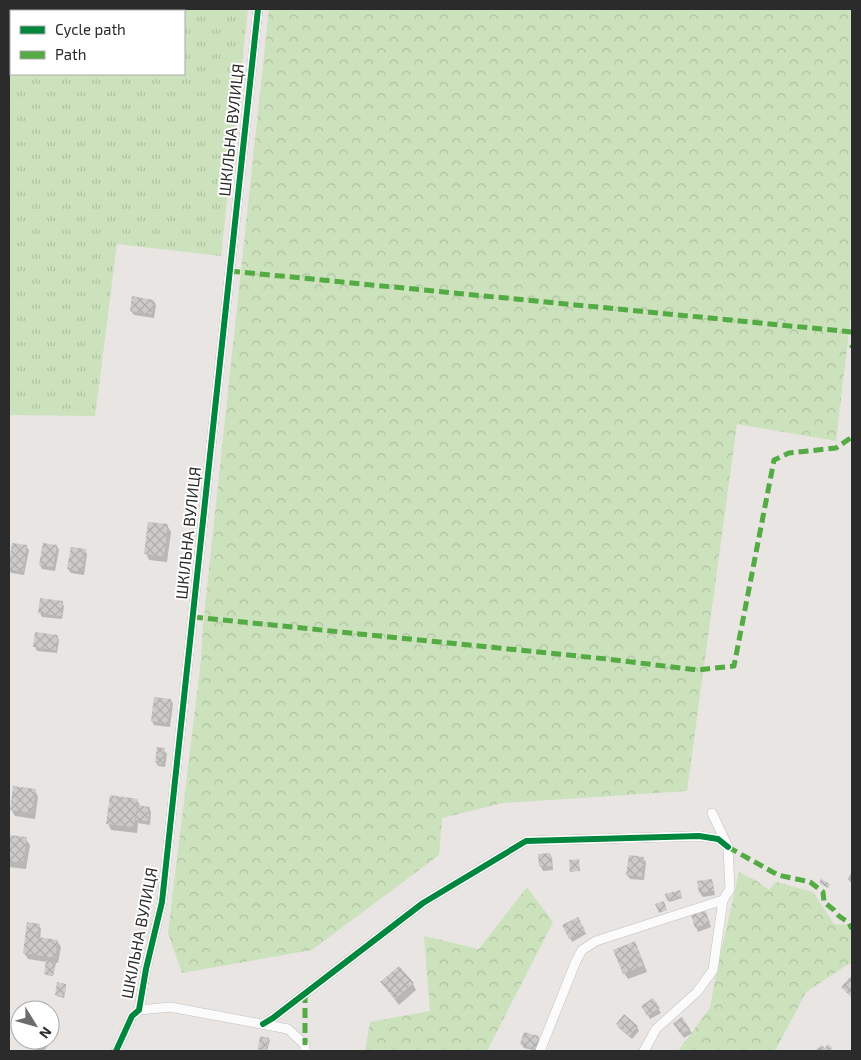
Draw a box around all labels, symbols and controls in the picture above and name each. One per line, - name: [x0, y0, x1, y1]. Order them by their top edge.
- legend: [10, 10, 185, 75]
- text: Cycle path: [55, 20, 126, 38]
- text: Path: [55, 45, 86, 63]
- street label: ШКІЛЬНА ВУЛИЦЯ: [214, 63, 247, 197]
- street label: ШКІЛЬНА ВУЛИЦЯ: [171, 466, 204, 600]
- street label: ШКІЛЬНА ВУЛИЦЯ: [116, 866, 161, 1000]
- north arrow: [10, 1000, 60, 1050]
- text: N: [36, 1024, 56, 1042]

